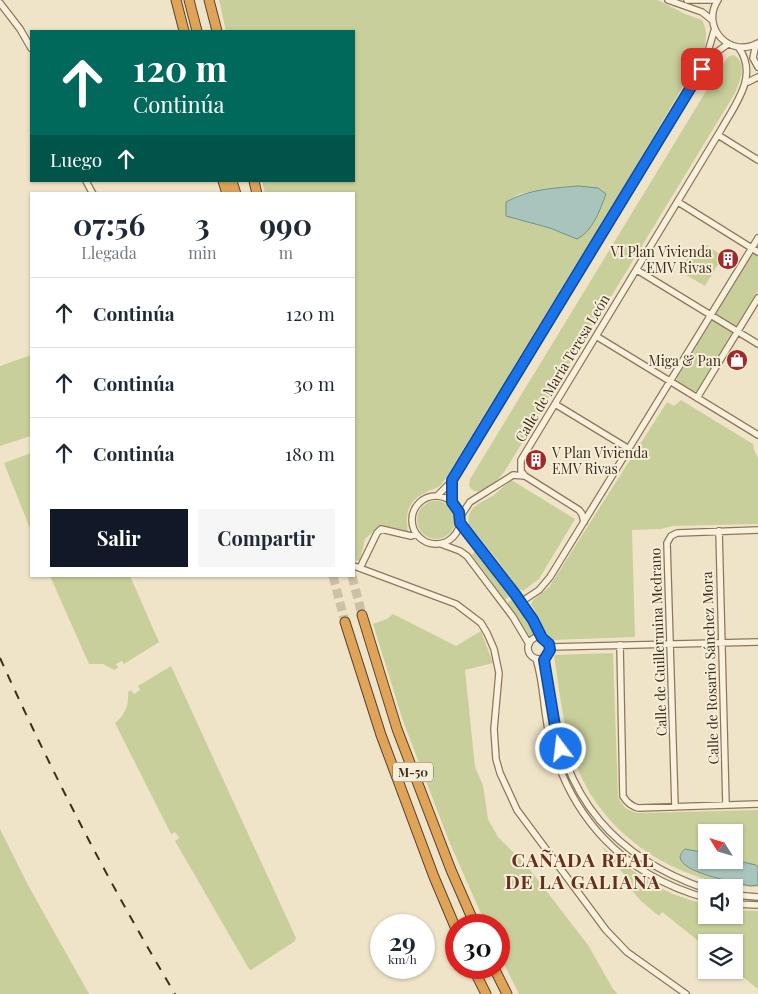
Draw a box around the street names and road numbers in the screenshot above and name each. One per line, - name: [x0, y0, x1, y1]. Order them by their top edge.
- street label: Calle de María Teresa León: [510, 290, 614, 445]
- street label: Calle de Guillermina Medrano: [645, 547, 671, 737]
- street label: Calle de Rosario Sánchez Mora: [697, 571, 723, 765]
- road number: M-50: [393, 762, 433, 782]

